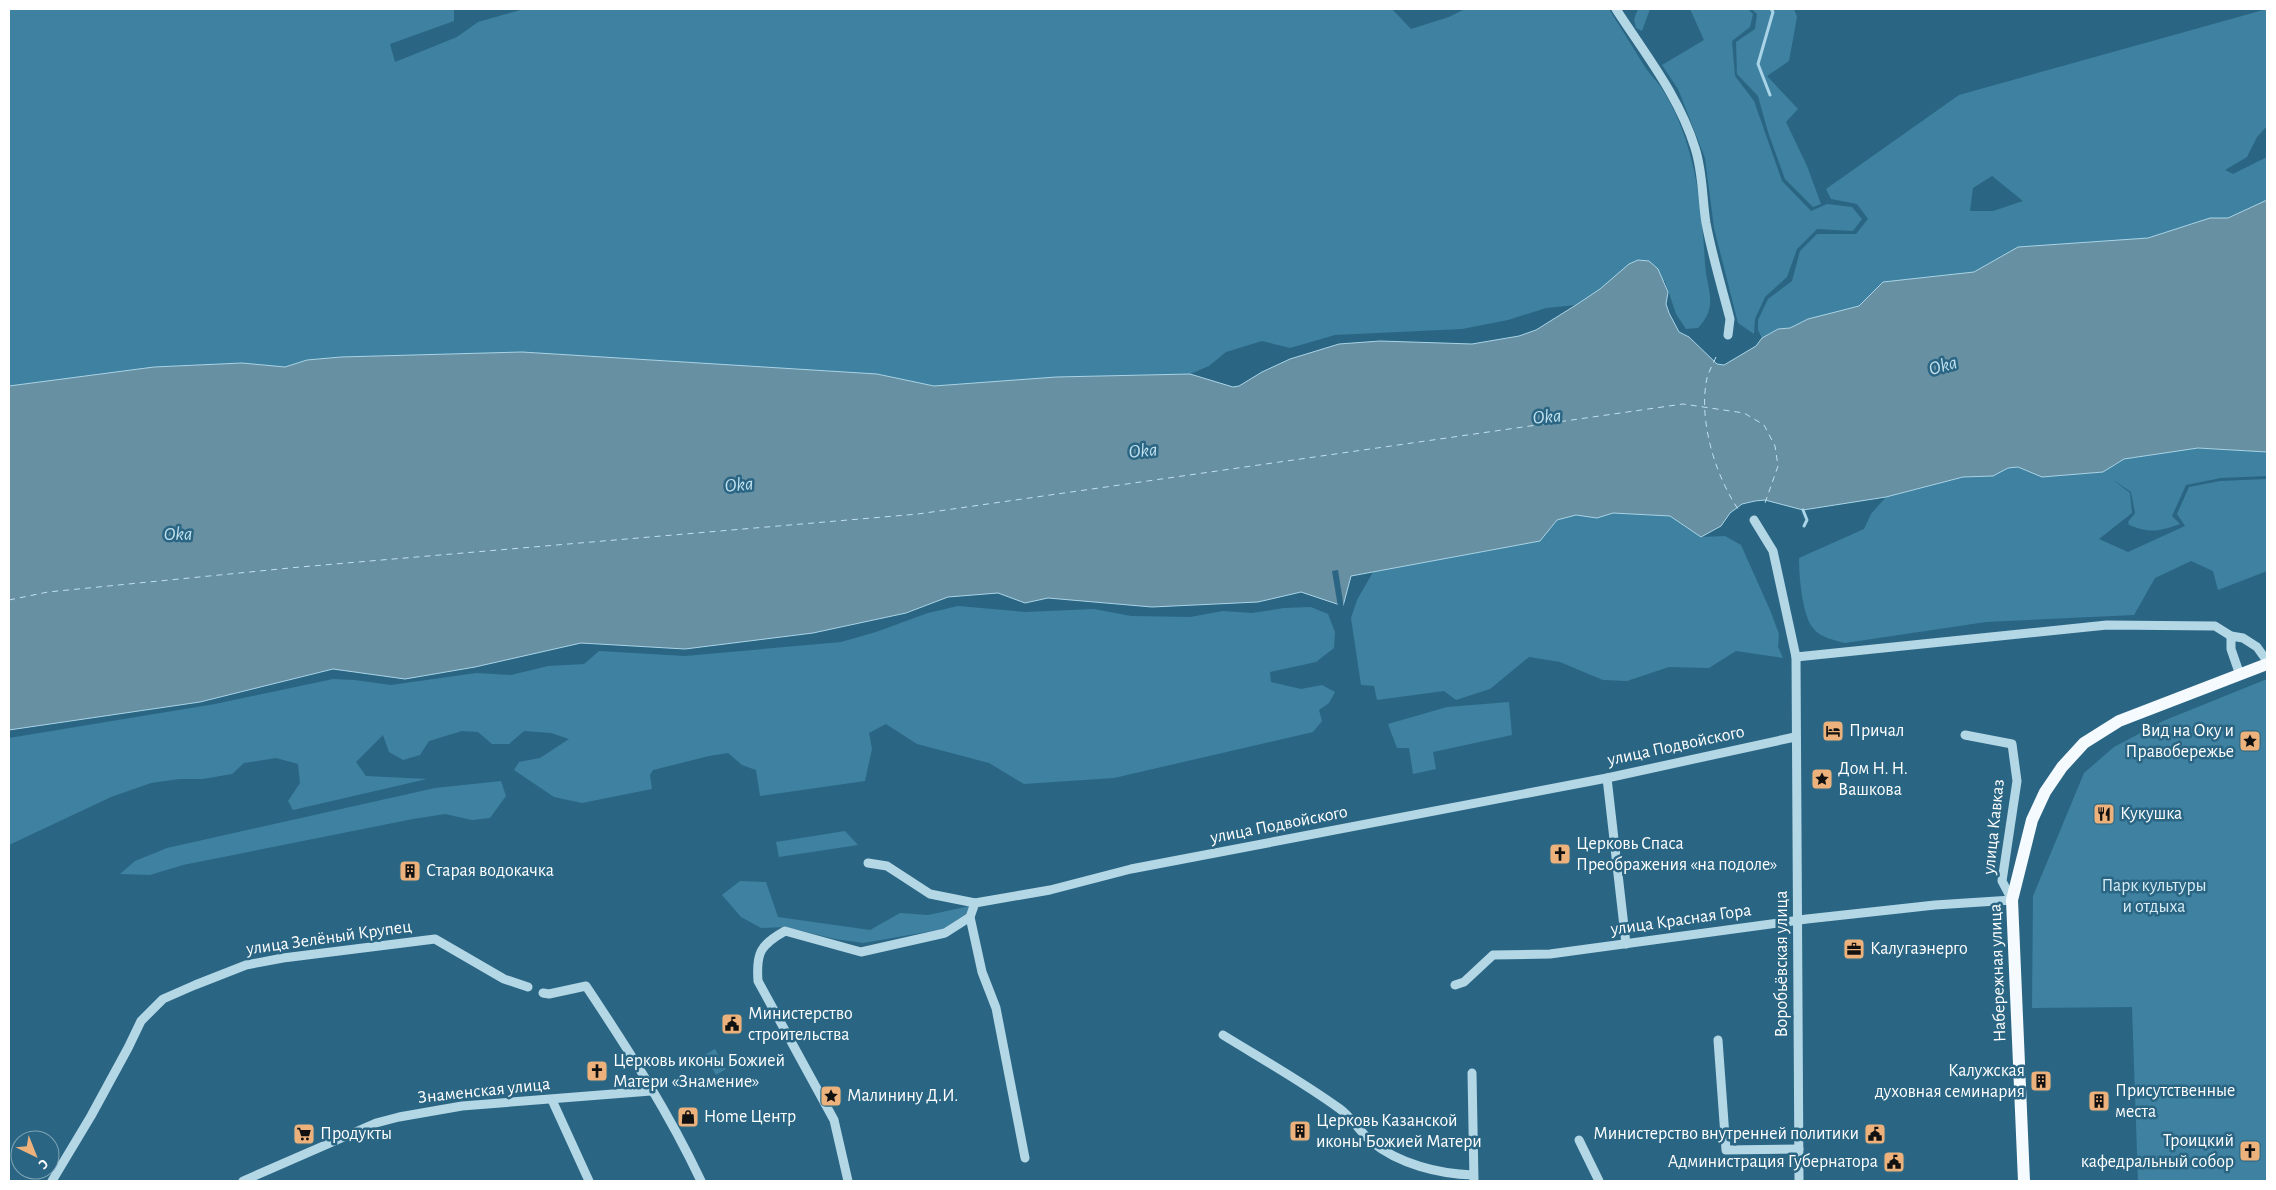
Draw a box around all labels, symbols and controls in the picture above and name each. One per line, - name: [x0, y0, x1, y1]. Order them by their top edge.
- water label: Oka: [1927, 353, 1959, 379]
- water label: Oka: [1532, 406, 1562, 428]
- water label: Oka: [1128, 440, 1158, 462]
- water label: Oka: [724, 474, 754, 496]
- water label: Oka: [164, 525, 192, 544]
- hotel icon: Причал: [1821, 719, 1845, 743]
- place label: Причал: [1849, 722, 1904, 740]
- place label: Вид на Оку и Правобережье: [2126, 722, 2234, 761]
- street label: улица Подвойского: [1605, 723, 1746, 770]
- place icon: Вид на Оку и Правобережье: [2238, 729, 2262, 753]
- place label: Дом Н. Н. Вашкова: [1838, 760, 1908, 799]
- place icon: Дом Н. Н. Вашкова: [1810, 767, 1834, 791]
- street label: улица Кавказ: [1980, 779, 2008, 876]
- restaurant icon: Кукушка: [2092, 802, 2116, 826]
- street label: улица Подвойского: [1208, 803, 1349, 847]
- place label: Кукушка: [2120, 805, 2182, 823]
- place label: Церковь Спаса Преображения «на подоле»: [1576, 835, 1777, 874]
- church icon: Церковь Спаса Преображения «на подоле»: [1548, 842, 1572, 866]
- building icon: Старая водокачка: [398, 859, 422, 883]
- place label: Старая водокачка: [426, 862, 554, 880]
- park label: Парк культуры и отдыха: [2101, 877, 2207, 916]
- street label: Воробьёвская улица: [1772, 891, 1791, 1037]
- street label: улица Красная Гора: [1609, 901, 1752, 939]
- street label: Набережная улица: [1986, 903, 2009, 1043]
- street label: улица Зелёный Крупец: [244, 917, 413, 959]
- office icon: Калугаэнерго: [1842, 937, 1866, 961]
- place label: Калугаэнерго: [1870, 940, 1968, 958]
- place label: Министерство строительства: [748, 1005, 853, 1044]
- public building icon: Министерство строительства: [720, 1012, 744, 1036]
- place label: Церковь иконы Божией Матери «Знамение»: [613, 1052, 785, 1091]
- church icon: Церковь иконы Божией Матери «Знамение»: [585, 1059, 609, 1083]
- place label: Калужская духовная семинария: [1875, 1062, 2025, 1101]
- building icon: Калужская духовная семинария: [2029, 1069, 2053, 1093]
- street label: Знаменская улица: [417, 1075, 551, 1107]
- place label: Присутственные места: [2115, 1082, 2235, 1121]
- place icon: Малинину Д.И.: [819, 1084, 843, 1108]
- place label: Малинину Д.И.: [847, 1087, 958, 1105]
- building icon: Присутственные места: [2087, 1089, 2111, 1113]
- shop icon: Home Центр: [676, 1105, 700, 1129]
- place label: Home Центр: [704, 1108, 796, 1126]
- place label: Церковь Казанской иконы Божией Матери: [1316, 1112, 1482, 1151]
- building icon: Церковь Казанской иконы Божией Матери: [1288, 1119, 1312, 1143]
- supermarket icon: Продукты: [292, 1122, 316, 1146]
- public building icon: Министерство внутренней политики: [1863, 1122, 1887, 1146]
- place label: Продукты: [320, 1125, 392, 1143]
- place label: Министерство внутренней политики: [1593, 1125, 1859, 1143]
- north arrow: [10, 1130, 60, 1180]
- place label: Троицкий кафедральный собор: [2081, 1132, 2234, 1171]
- church icon: Троицкий кафедральный собор: [2238, 1139, 2262, 1163]
- public building icon: Администрация Губернатора: [1882, 1150, 1906, 1174]
- place label: Администрация Губернатора: [1668, 1152, 1878, 1171]
- text: С: [35, 1156, 51, 1172]

